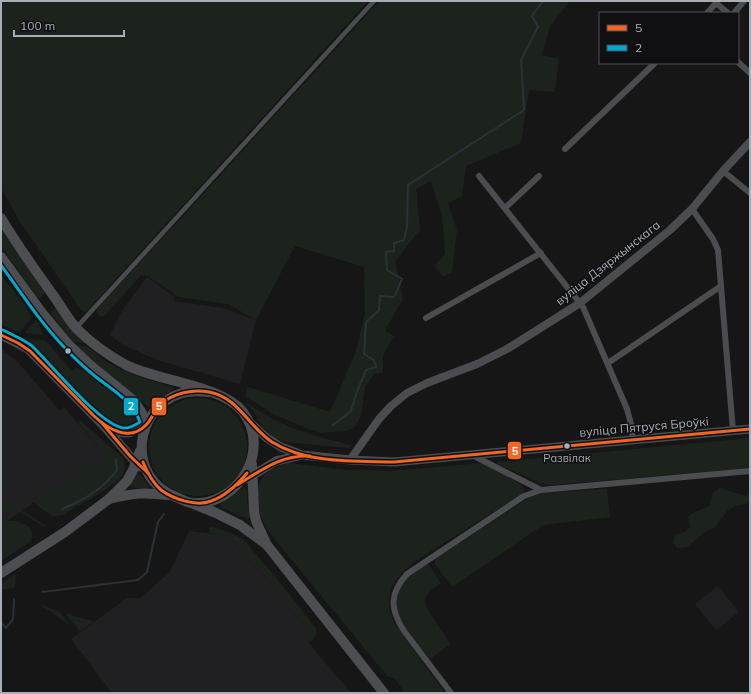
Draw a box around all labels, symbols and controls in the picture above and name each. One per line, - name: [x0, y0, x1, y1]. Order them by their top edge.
- scale bar: [14, 12, 124, 38]
- legend: [599, 12, 739, 64]
- text: 100 m: [20, 18, 55, 33]
- text: 5: [635, 20, 642, 35]
- text: 2: [635, 40, 642, 55]
- street label: вуліца Дзяржынскага: [552, 217, 663, 308]
- unlabelled marker: [63, 346, 73, 356]
- line badge: 2: [123, 397, 139, 416]
- line badge: 5: [151, 397, 167, 416]
- text: 2: [128, 399, 135, 413]
- text: 5: [156, 399, 163, 413]
- street label: вуліца Пятруся Броўкі: [579, 413, 709, 440]
- line badge: 5: [507, 441, 522, 460]
- marker: Развілак: [562, 441, 572, 451]
- text: 5: [512, 444, 519, 458]
- place label: Развілак: [543, 451, 591, 465]

